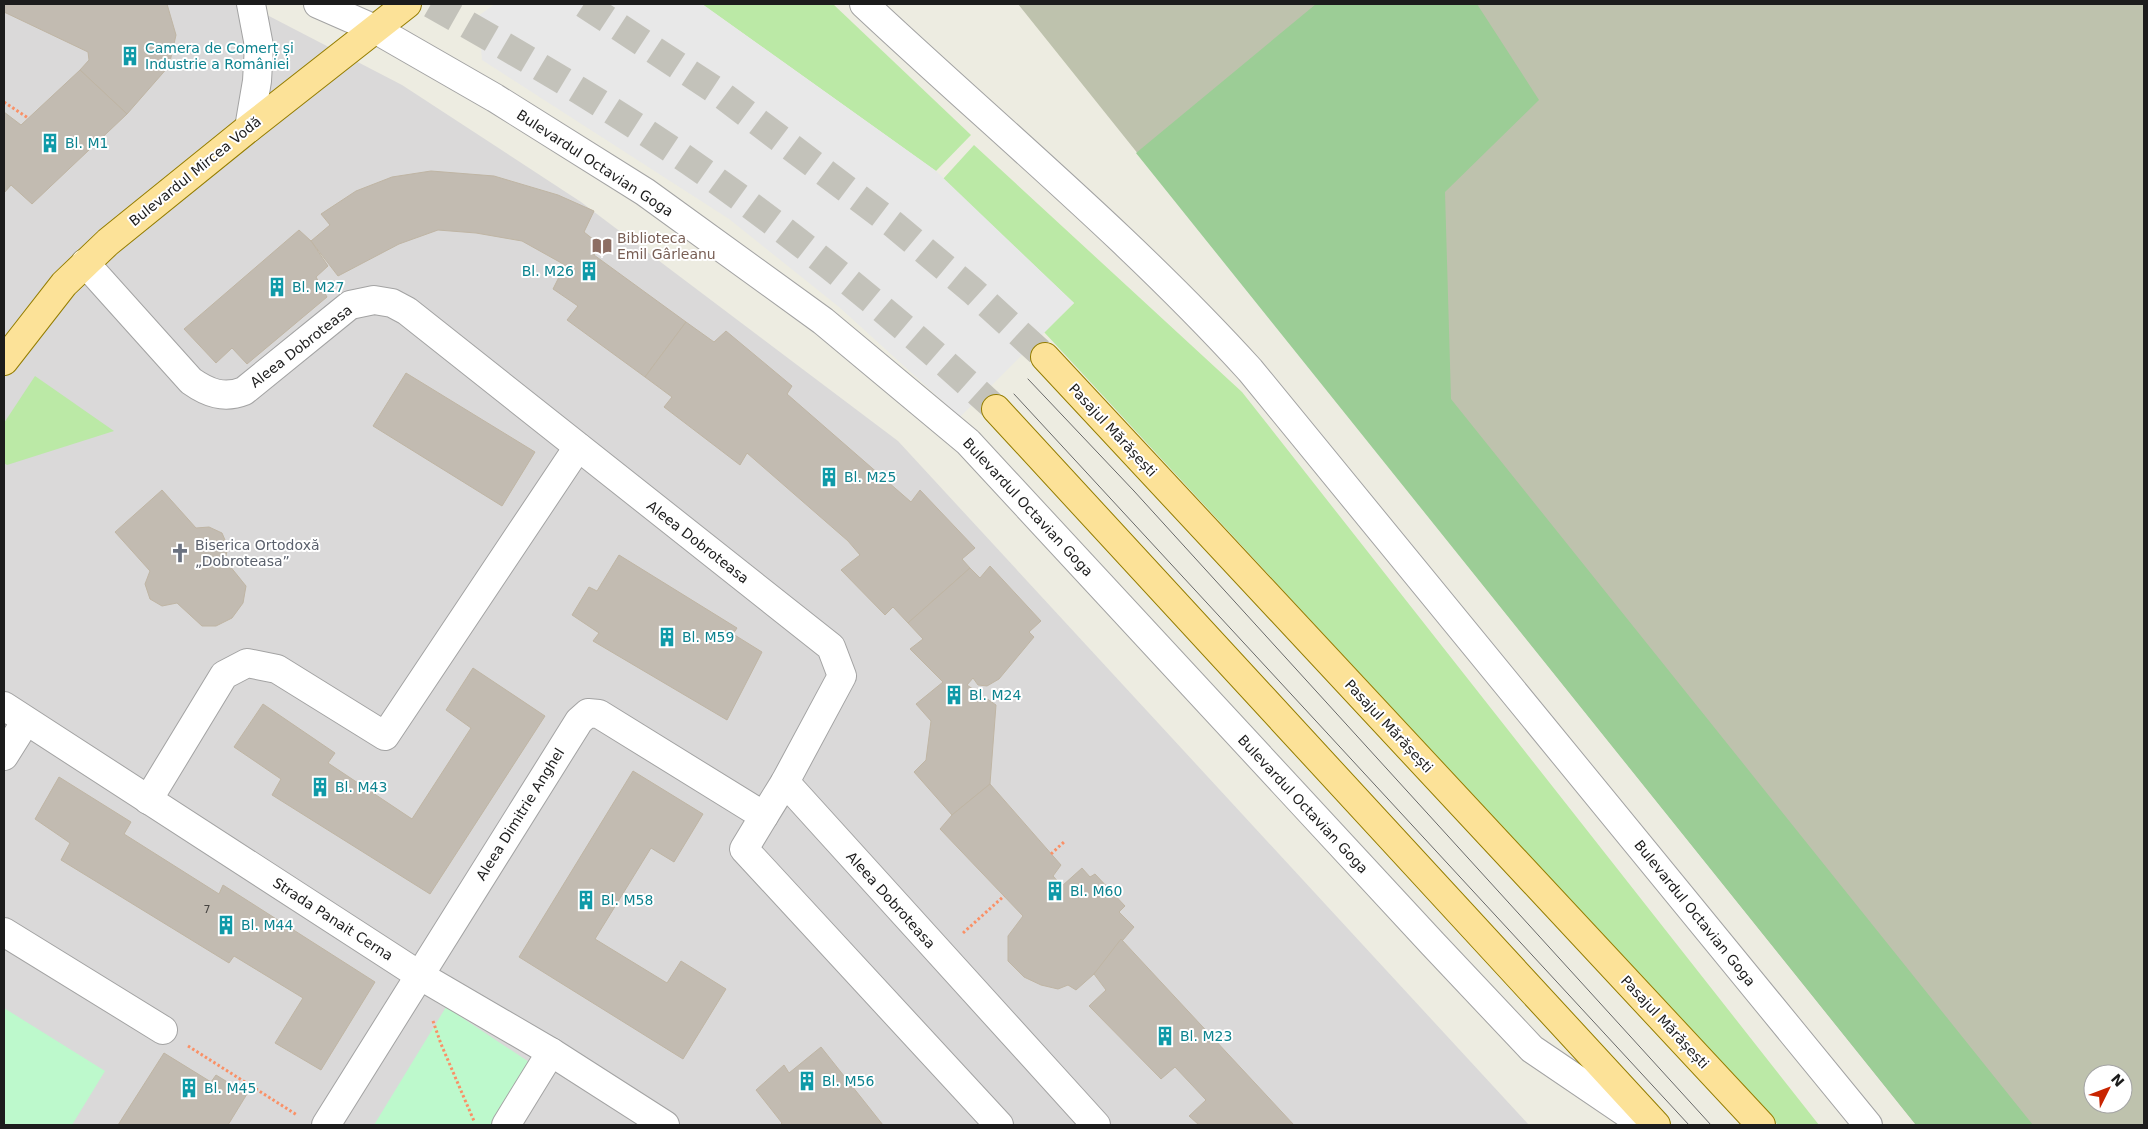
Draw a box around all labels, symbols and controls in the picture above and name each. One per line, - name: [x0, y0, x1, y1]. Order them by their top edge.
- place label: Camera de Comerț și Industrie a României: [145, 40, 294, 72]
- building icon: Camera de Comerț și Industrie a României: [119, 45, 141, 67]
- street label: Bulevardul Octavian Goga: [514, 106, 676, 220]
- street label: Bulevardul Mircea Vodă: [126, 113, 264, 229]
- building icon: Bl. M1: [39, 132, 61, 154]
- place label: Bl. M1: [65, 135, 108, 151]
- place label: Biblioteca Emil Gârleanu: [617, 230, 716, 262]
- library icon: Biblioteca Emil Gârleanu: [591, 235, 613, 257]
- building icon: Bl. M26: [578, 260, 600, 282]
- place label: Bl. M26: [522, 263, 574, 279]
- building icon: Bl. M27: [266, 276, 288, 298]
- place label: Bl. M27: [292, 279, 344, 295]
- street label: Aleea Dobroteasa: [247, 301, 355, 391]
- street label: Pasajul Mărășești: [1065, 380, 1160, 480]
- street label: Bulevardul Octavian Goga: [960, 435, 1096, 579]
- building icon: Bl. M25: [818, 466, 840, 488]
- place label: Bl. M25: [844, 469, 896, 485]
- street label: Aleea Dobroteasa: [644, 497, 752, 587]
- place label: Biserica Ortodoxă „Dobroteasa”: [195, 537, 320, 569]
- church icon: Biserica Ortodoxă „Dobroteasa”: [169, 542, 191, 564]
- building icon: Bl. M59: [656, 626, 678, 648]
- place label: Bl. M59: [682, 629, 734, 645]
- street label: Pasajul Mărășești: [1341, 676, 1436, 776]
- building icon: Bl. M24: [943, 684, 965, 706]
- place label: Bl. M24: [969, 687, 1021, 703]
- street label: Bulevardul Octavian Goga: [1235, 732, 1371, 876]
- street label: Aleea Dimitrie Anghel: [473, 745, 567, 883]
- building icon: Bl. M43: [309, 776, 331, 798]
- place label: Bl. M43: [335, 779, 387, 795]
- street label: Bulevardul Octavian Goga: [1631, 837, 1759, 989]
- street label: Aleea Dobroteasa: [843, 848, 939, 952]
- street label: Strada Panait Cerna: [270, 874, 396, 964]
- building icon: Bl. M60: [1044, 880, 1066, 902]
- place label: Bl. M60: [1070, 883, 1122, 899]
- building icon: Bl. M58: [575, 889, 597, 911]
- place label: Bl. M58: [601, 892, 653, 908]
- house number: 7: [204, 903, 211, 916]
- building icon: Bl. M44: [215, 914, 237, 936]
- place label: Bl. M44: [241, 917, 293, 933]
- street label: Pasajul Mărășești: [1617, 972, 1712, 1072]
- building icon: Bl. M23: [1154, 1025, 1176, 1047]
- place label: Bl. M23: [1180, 1028, 1232, 1044]
- north arrow: [2083, 1064, 2133, 1114]
- building icon: Bl. M56: [796, 1070, 818, 1092]
- text: N: [2108, 1071, 2128, 1090]
- place label: Bl. M56: [822, 1073, 874, 1089]
- building icon: Bl. M45: [178, 1077, 200, 1099]
- place label: Bl. M45: [204, 1080, 256, 1096]

